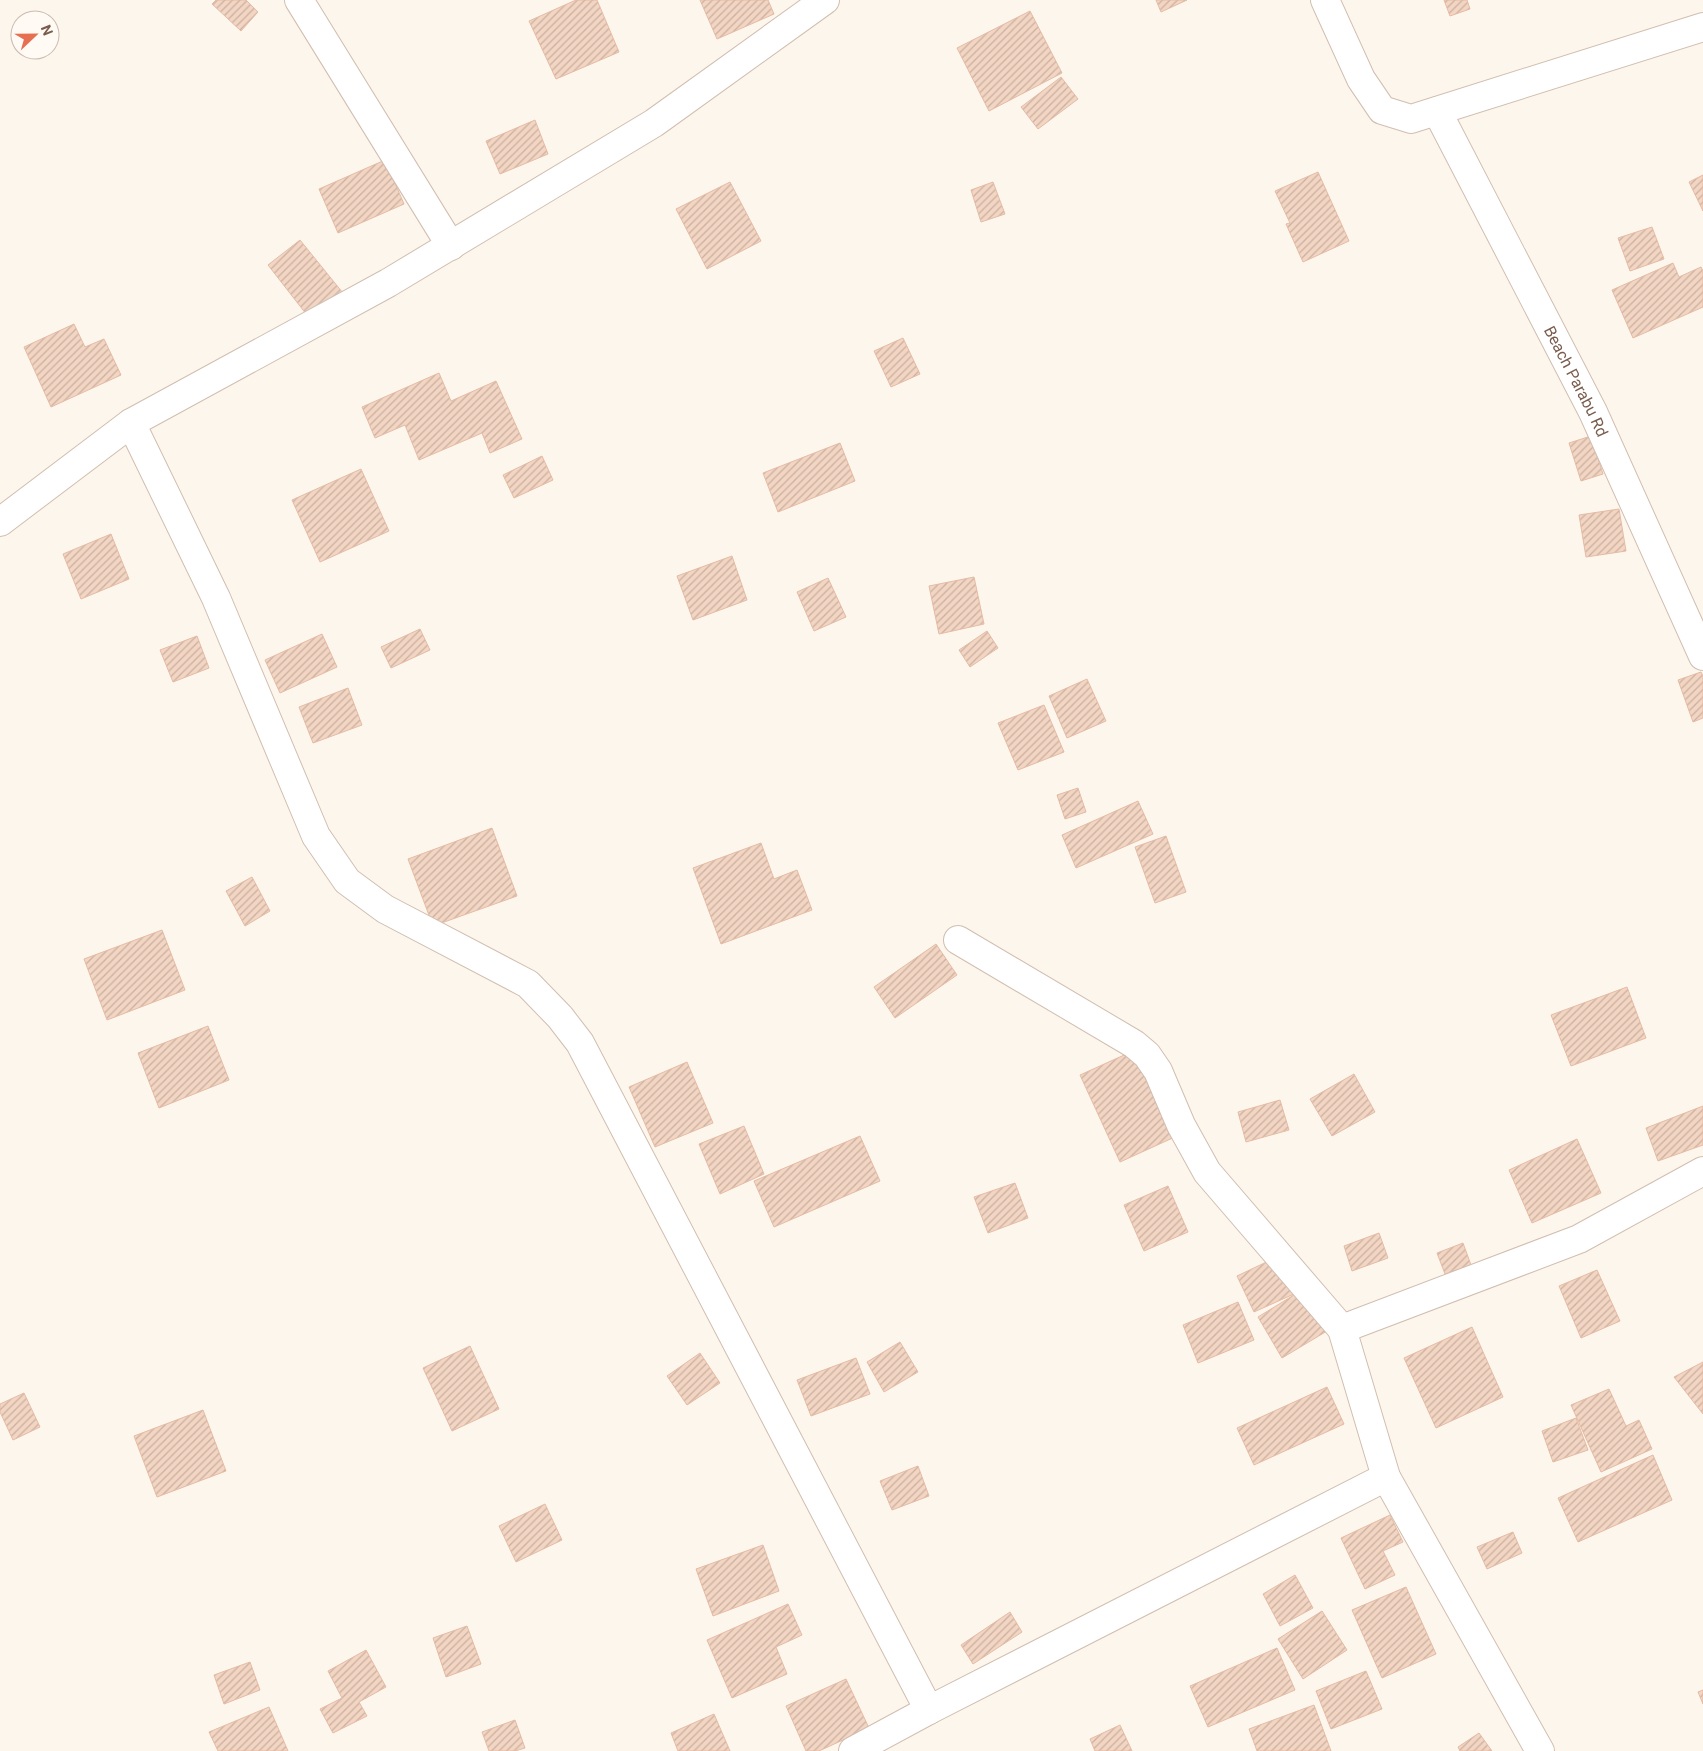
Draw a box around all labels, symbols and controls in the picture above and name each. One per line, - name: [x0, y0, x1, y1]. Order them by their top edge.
- north arrow: [10, 10, 60, 60]
- text: N: [38, 23, 56, 38]
- street label: Beach Parabu Rd: [1540, 323, 1612, 439]

